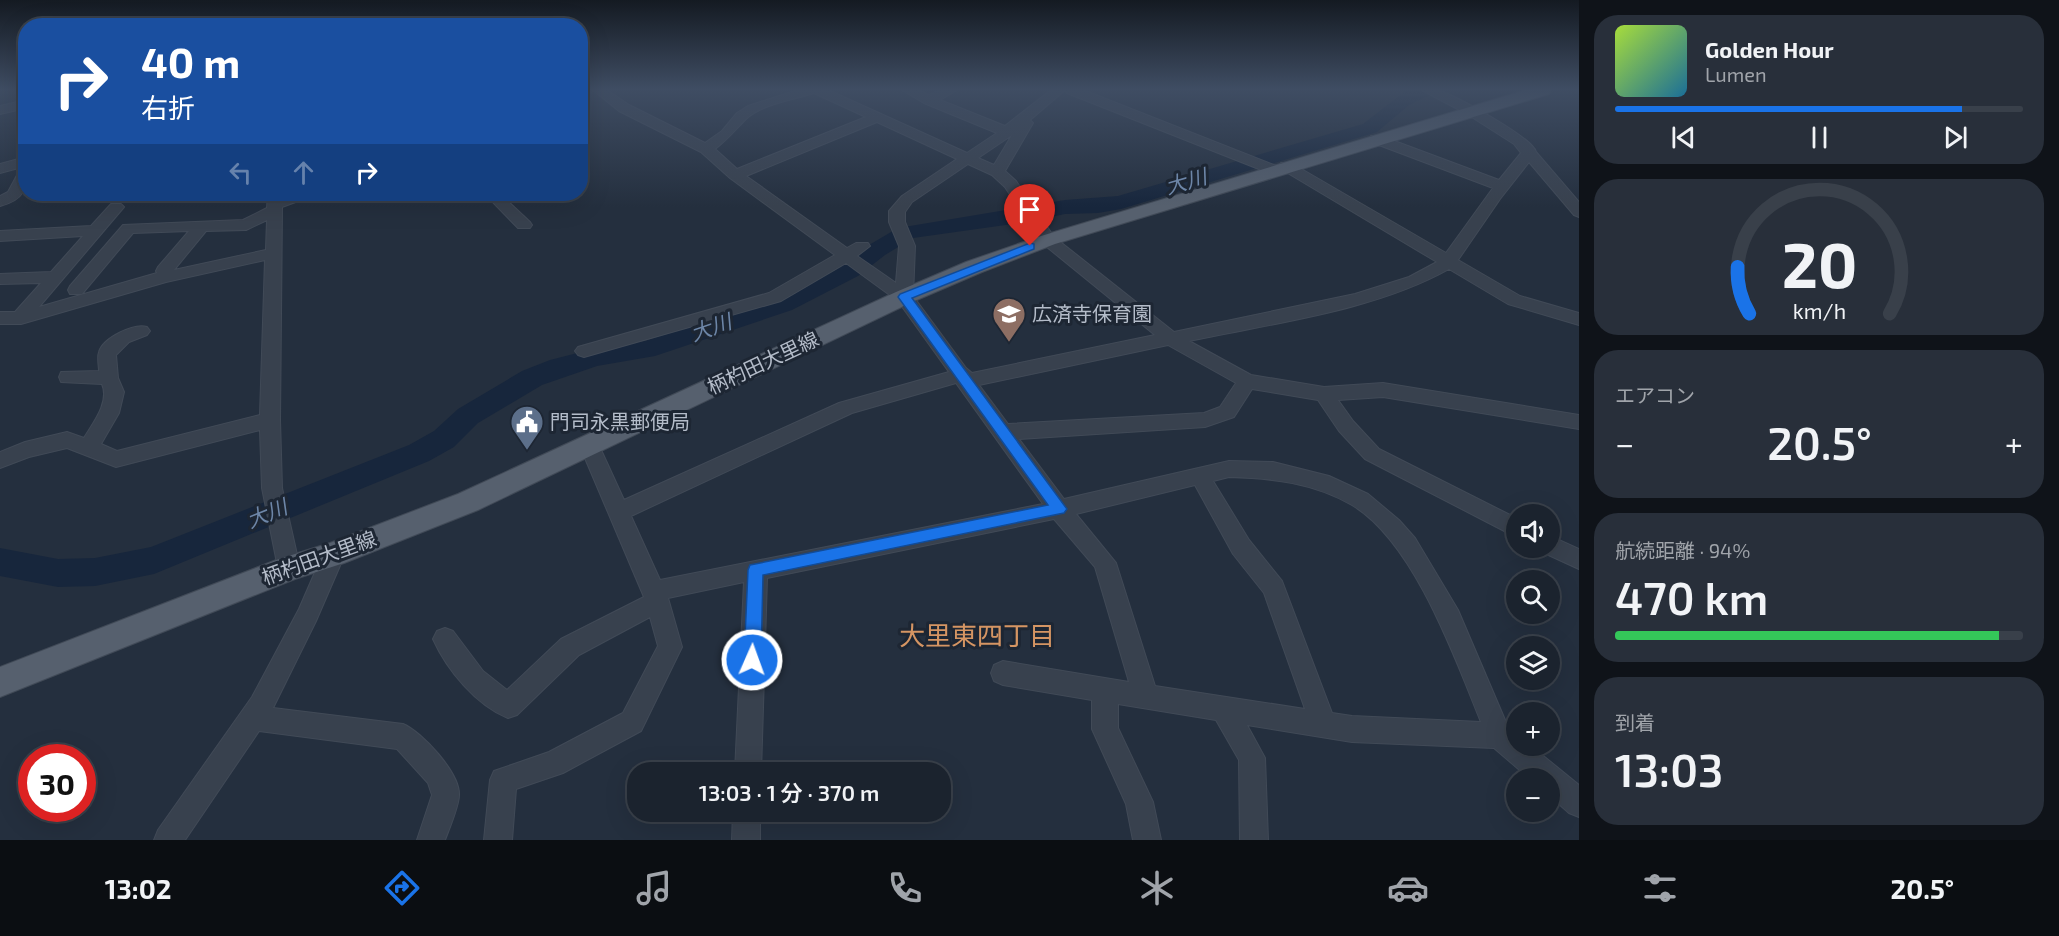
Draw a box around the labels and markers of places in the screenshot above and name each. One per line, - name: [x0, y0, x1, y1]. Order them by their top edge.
- pin: [1004, 184, 1055, 246]
- school or university icon: 広済寺保育園: [991, 296, 1027, 343]
- place label: 広済寺保育園: [1032, 301, 1152, 325]
- public building icon: 門司永黒郵便局: [509, 404, 545, 451]
- place label: 門司永黒郵便局: [550, 409, 690, 433]

